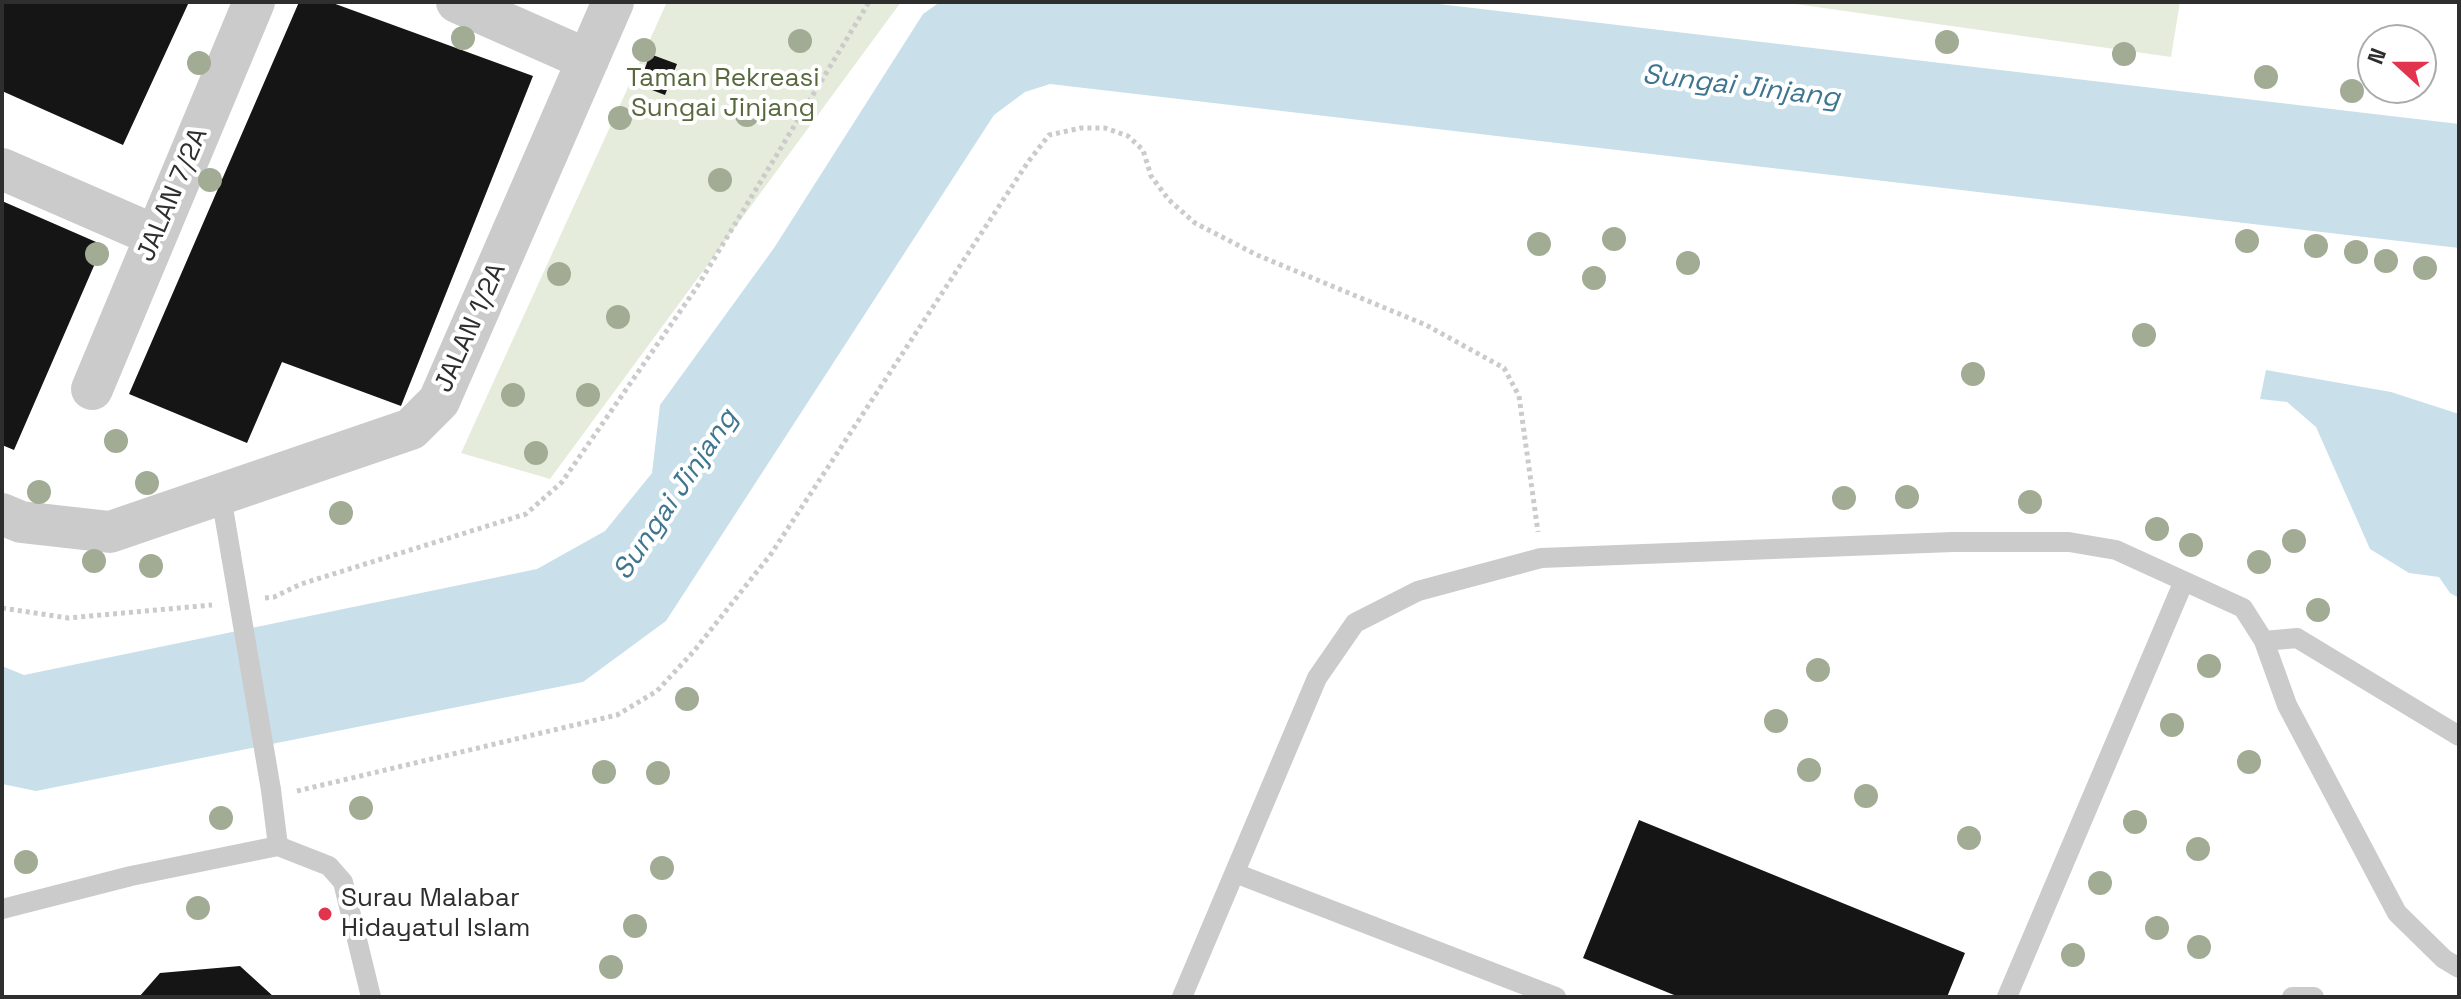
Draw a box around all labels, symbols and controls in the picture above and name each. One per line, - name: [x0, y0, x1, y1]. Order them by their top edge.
- north arrow: [2357, 24, 2437, 104]
- text: N: [2361, 44, 2392, 68]
- water label: Sungai Jinjang: [1640, 58, 1842, 116]
- park label: Taman Rekreasi Sungai Jinjang: [626, 63, 820, 124]
- street label: JALAN 7/2A: [131, 124, 215, 266]
- street label: JALAN 1/2A: [429, 259, 513, 397]
- water label: Sungai Jinjang: [607, 403, 745, 587]
- place label: Surau Malabar Hidayatul Islam: [341, 883, 530, 944]
- marker: Surau Malabar Hidayatul Islam: [316, 905, 334, 923]

